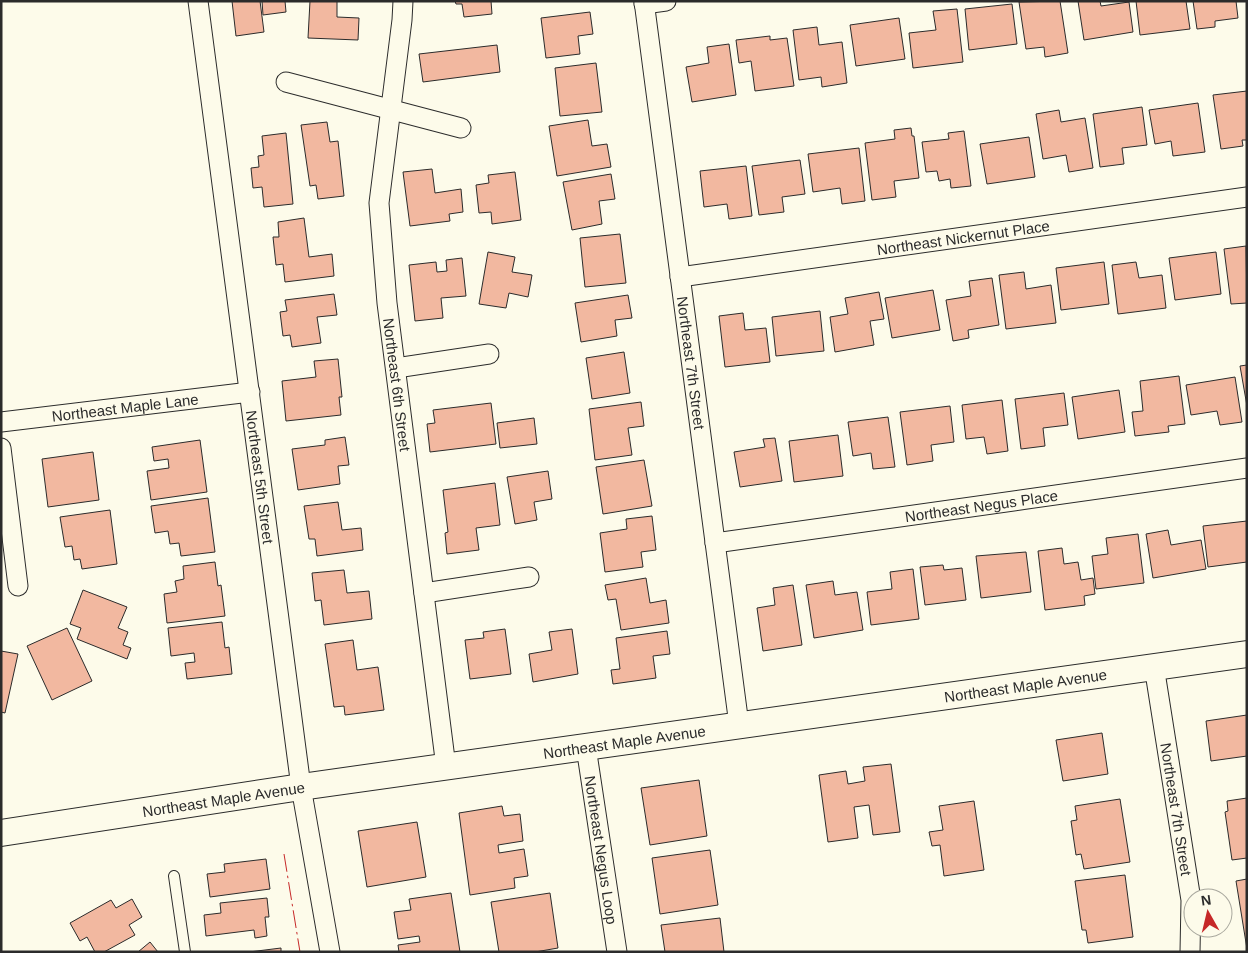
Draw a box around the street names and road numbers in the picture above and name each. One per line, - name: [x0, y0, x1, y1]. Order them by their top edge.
- street label: Northeast Nickernut Place: [876, 216, 1051, 258]
- street label: Northeast 7th Street: [674, 295, 709, 431]
- street label: Northeast 6th Street: [380, 317, 414, 453]
- street label: Northeast Maple Lane: [51, 390, 199, 424]
- street label: Northeast 5th Street: [243, 409, 278, 545]
- street label: Northeast Negus Place: [904, 486, 1059, 525]
- street label: Northeast Maple Avenue: [943, 665, 1108, 705]
- street label: Northeast Maple Avenue: [542, 722, 707, 761]
- street label: Northeast 7th Street: [1158, 742, 1196, 878]
- street label: Northeast Negus Loop: [582, 774, 621, 925]
- street label: Northeast Maple Avenue: [141, 778, 306, 820]

